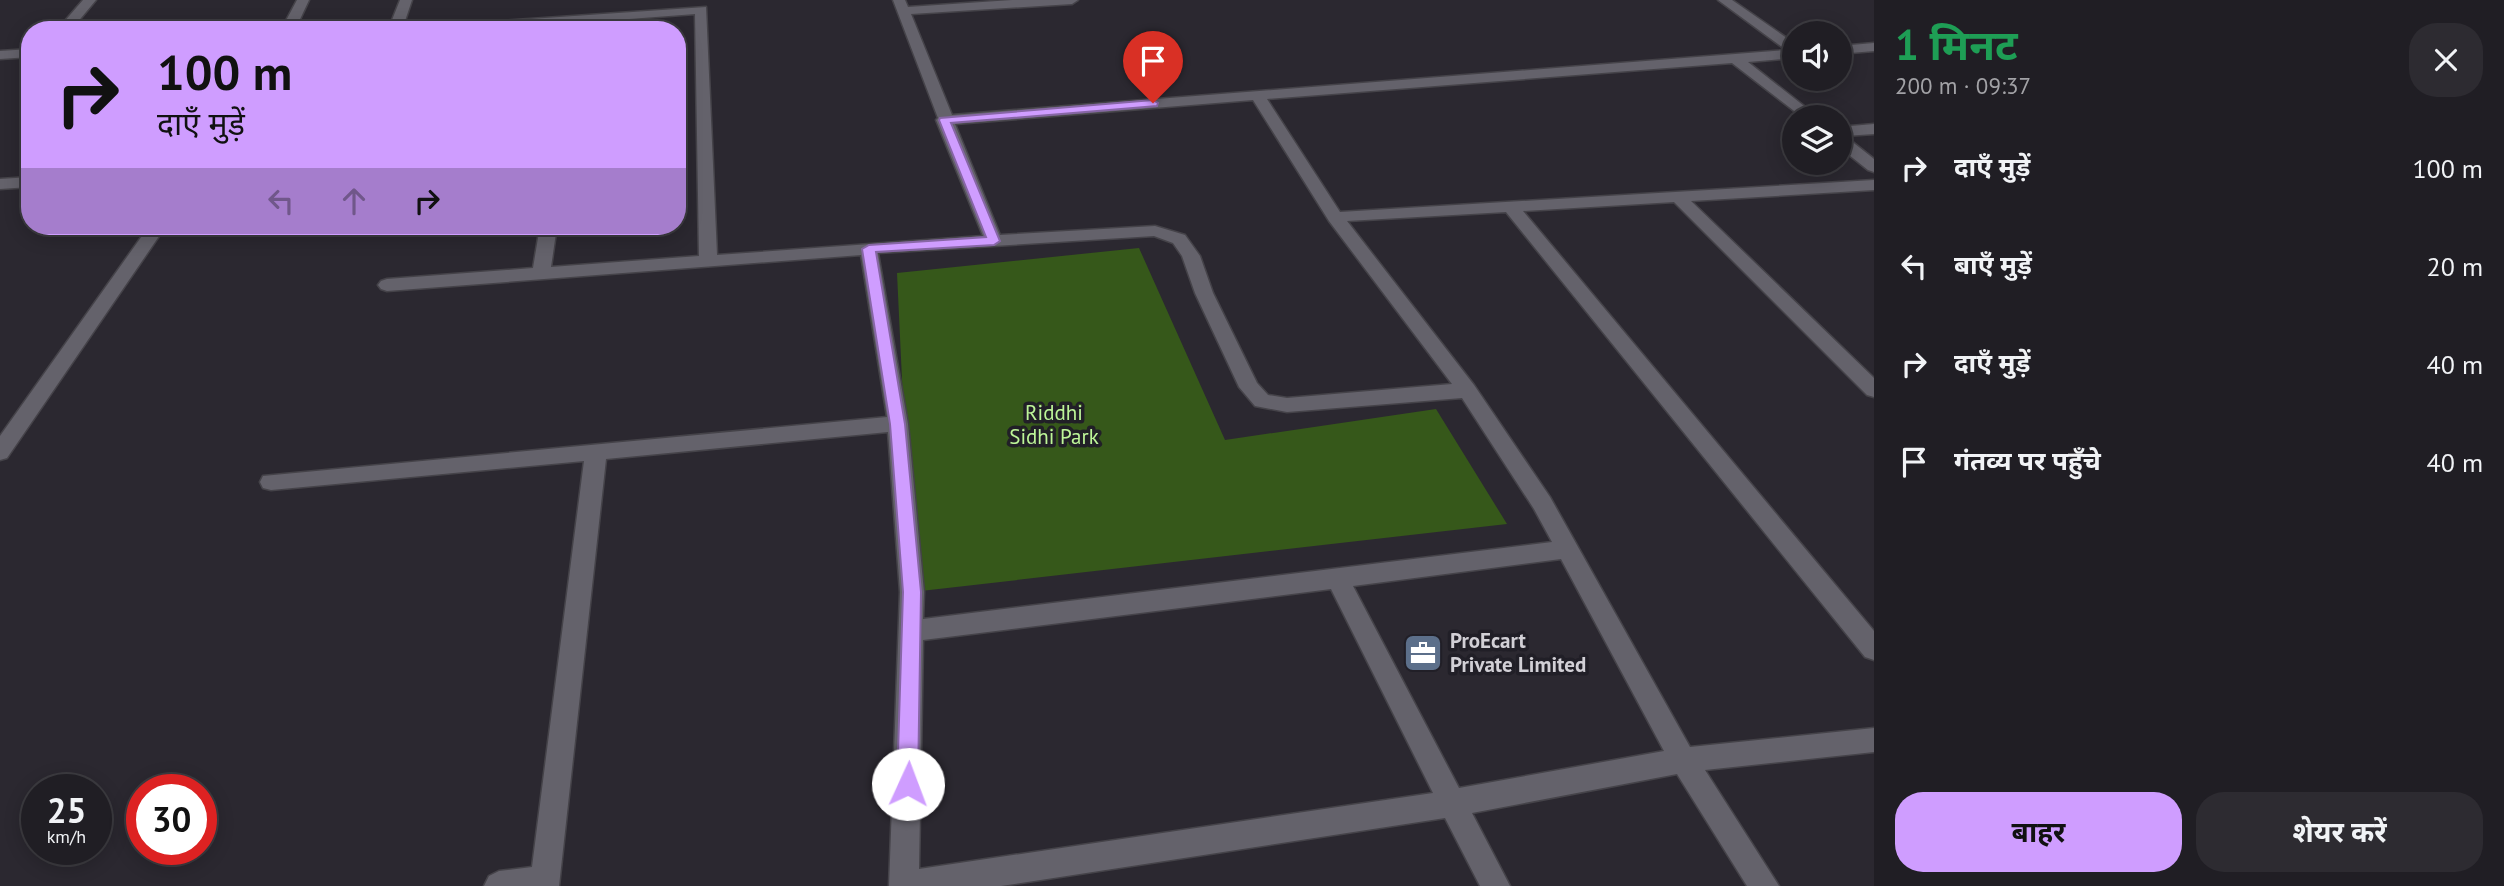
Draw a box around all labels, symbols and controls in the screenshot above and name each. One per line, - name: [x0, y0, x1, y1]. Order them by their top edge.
- text: 1 मिनट: [1895, 17, 2018, 72]
- map controls: [1782, 21, 1852, 175]
- button: sound: [1782, 21, 1852, 91]
- button: close: [2409, 23, 2483, 97]
- pin: [1123, 31, 1183, 103]
- text: 100 m: [157, 40, 292, 104]
- icon: arrive: [1134, 42, 1172, 80]
- icon: right: [42, 49, 133, 140]
- text: 200 m · 09:37: [1895, 71, 2031, 100]
- text: दाएँ मुड़ें: [157, 102, 245, 144]
- button: layers: [1782, 105, 1852, 175]
- icon: right: [1895, 149, 1933, 187]
- text: दाएँ मुड़ें: [1954, 150, 2030, 183]
- text: 100 m: [2412, 152, 2483, 185]
- icon: left: [262, 182, 300, 220]
- icon: ahead: [335, 182, 373, 220]
- icon: right: [408, 182, 446, 220]
- icon: left: [1895, 247, 1933, 285]
- text: बाएँ मुड़ें: [1954, 248, 2032, 281]
- text: 20 m: [2427, 250, 2483, 283]
- icon: right: [1895, 345, 1933, 383]
- text: दाएँ मुड़ें: [1954, 346, 2030, 379]
- text: 40 m: [2427, 348, 2483, 381]
- park label: Riddhi Sidhi Park: [1009, 399, 1099, 450]
- icon: arrive: [1895, 443, 1933, 481]
- text: गंतव्य पर पहुँचे: [1954, 444, 2101, 477]
- text: 40 m: [2427, 446, 2483, 479]
- place label: ProEcart Private Limited: [1450, 627, 1586, 678]
- office icon: ProEcart Private Limited: [1402, 632, 1444, 674]
- position arrow: [871, 747, 945, 821]
- speed limit sign: 30: [126, 774, 217, 865]
- text: 25: [47, 787, 86, 833]
- button: बाहर: [1895, 792, 2182, 872]
- button: शेयर करें: [2196, 792, 2483, 872]
- text: km/h: [47, 825, 86, 848]

